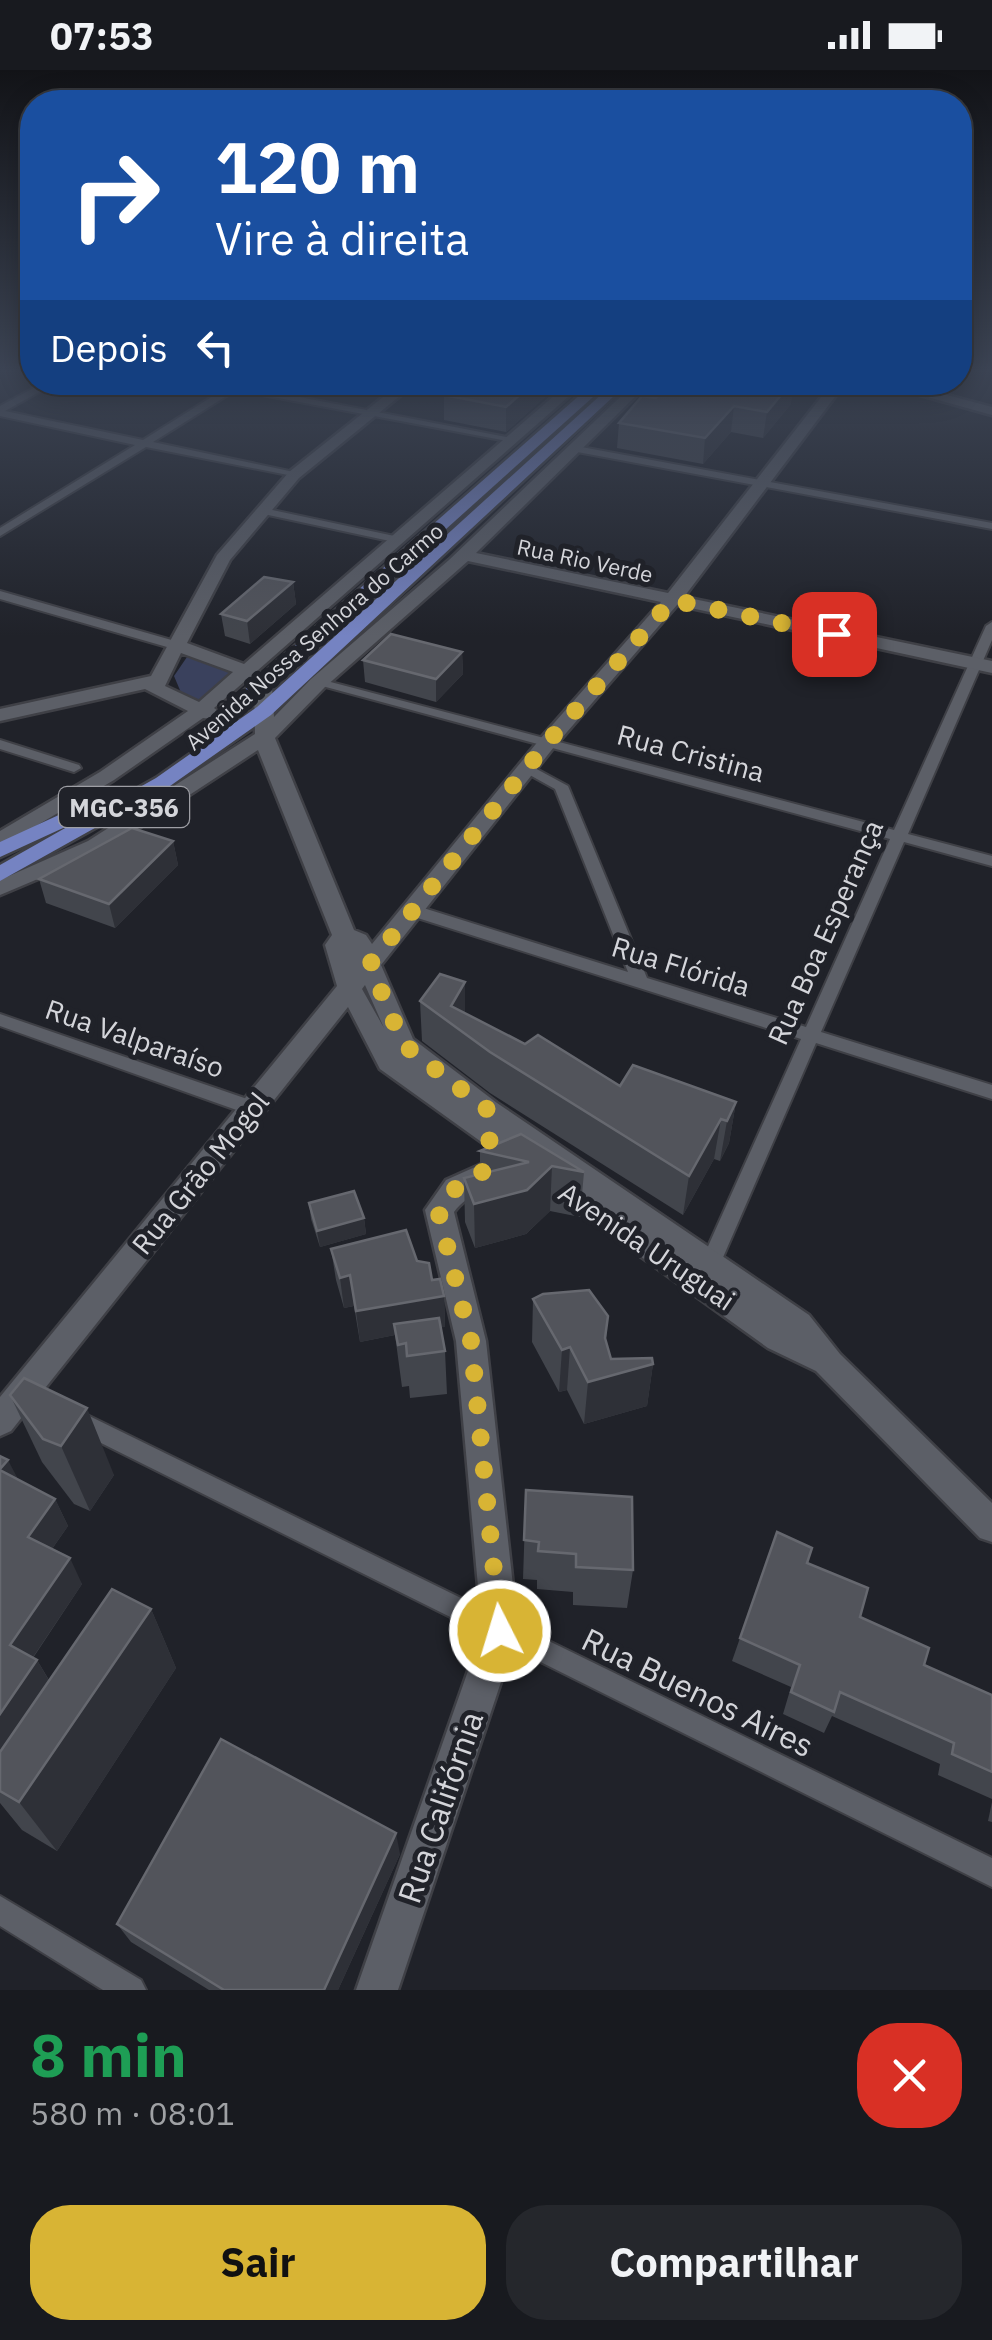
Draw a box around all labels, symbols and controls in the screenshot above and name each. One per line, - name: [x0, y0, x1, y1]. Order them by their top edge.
- text: 07:53: [50, 11, 154, 60]
- text: 120 m: [215, 121, 420, 212]
- icon: right: [50, 130, 180, 260]
- text: Vire à direita: [215, 209, 469, 267]
- icon: left: [188, 320, 243, 375]
- text: Depois: [50, 323, 168, 372]
- street label: Avenida Nossa Senhora do Carmo: [179, 516, 449, 756]
- street label: Rua Rio Verde: [514, 531, 656, 589]
- pin: [792, 592, 877, 677]
- icon: arrive: [807, 607, 862, 662]
- street label: Rua Cristina: [613, 716, 769, 790]
- road number: MGC-356: [59, 787, 189, 827]
- street label: Rua Boa Esperança: [759, 814, 891, 1050]
- street label: Rua Flórida: [607, 927, 755, 1005]
- street label: Rua Valparaíso: [41, 990, 229, 1086]
- street label: Rua Grão Mogol: [123, 1084, 277, 1262]
- street label: Avenida Uruguai: [552, 1173, 742, 1319]
- position arrow: [448, 1579, 552, 1683]
- street label: Rua Buenos Aires: [575, 1618, 821, 1766]
- street label: Rua Califórnia: [388, 1706, 492, 1908]
- text: 8 min: [30, 2015, 187, 2094]
- button: close: [857, 2023, 962, 2128]
- text: 580 m · 08:01: [30, 2092, 235, 2134]
- button: Sair: [30, 2205, 486, 2320]
- button: Compartilhar: [506, 2205, 962, 2320]

